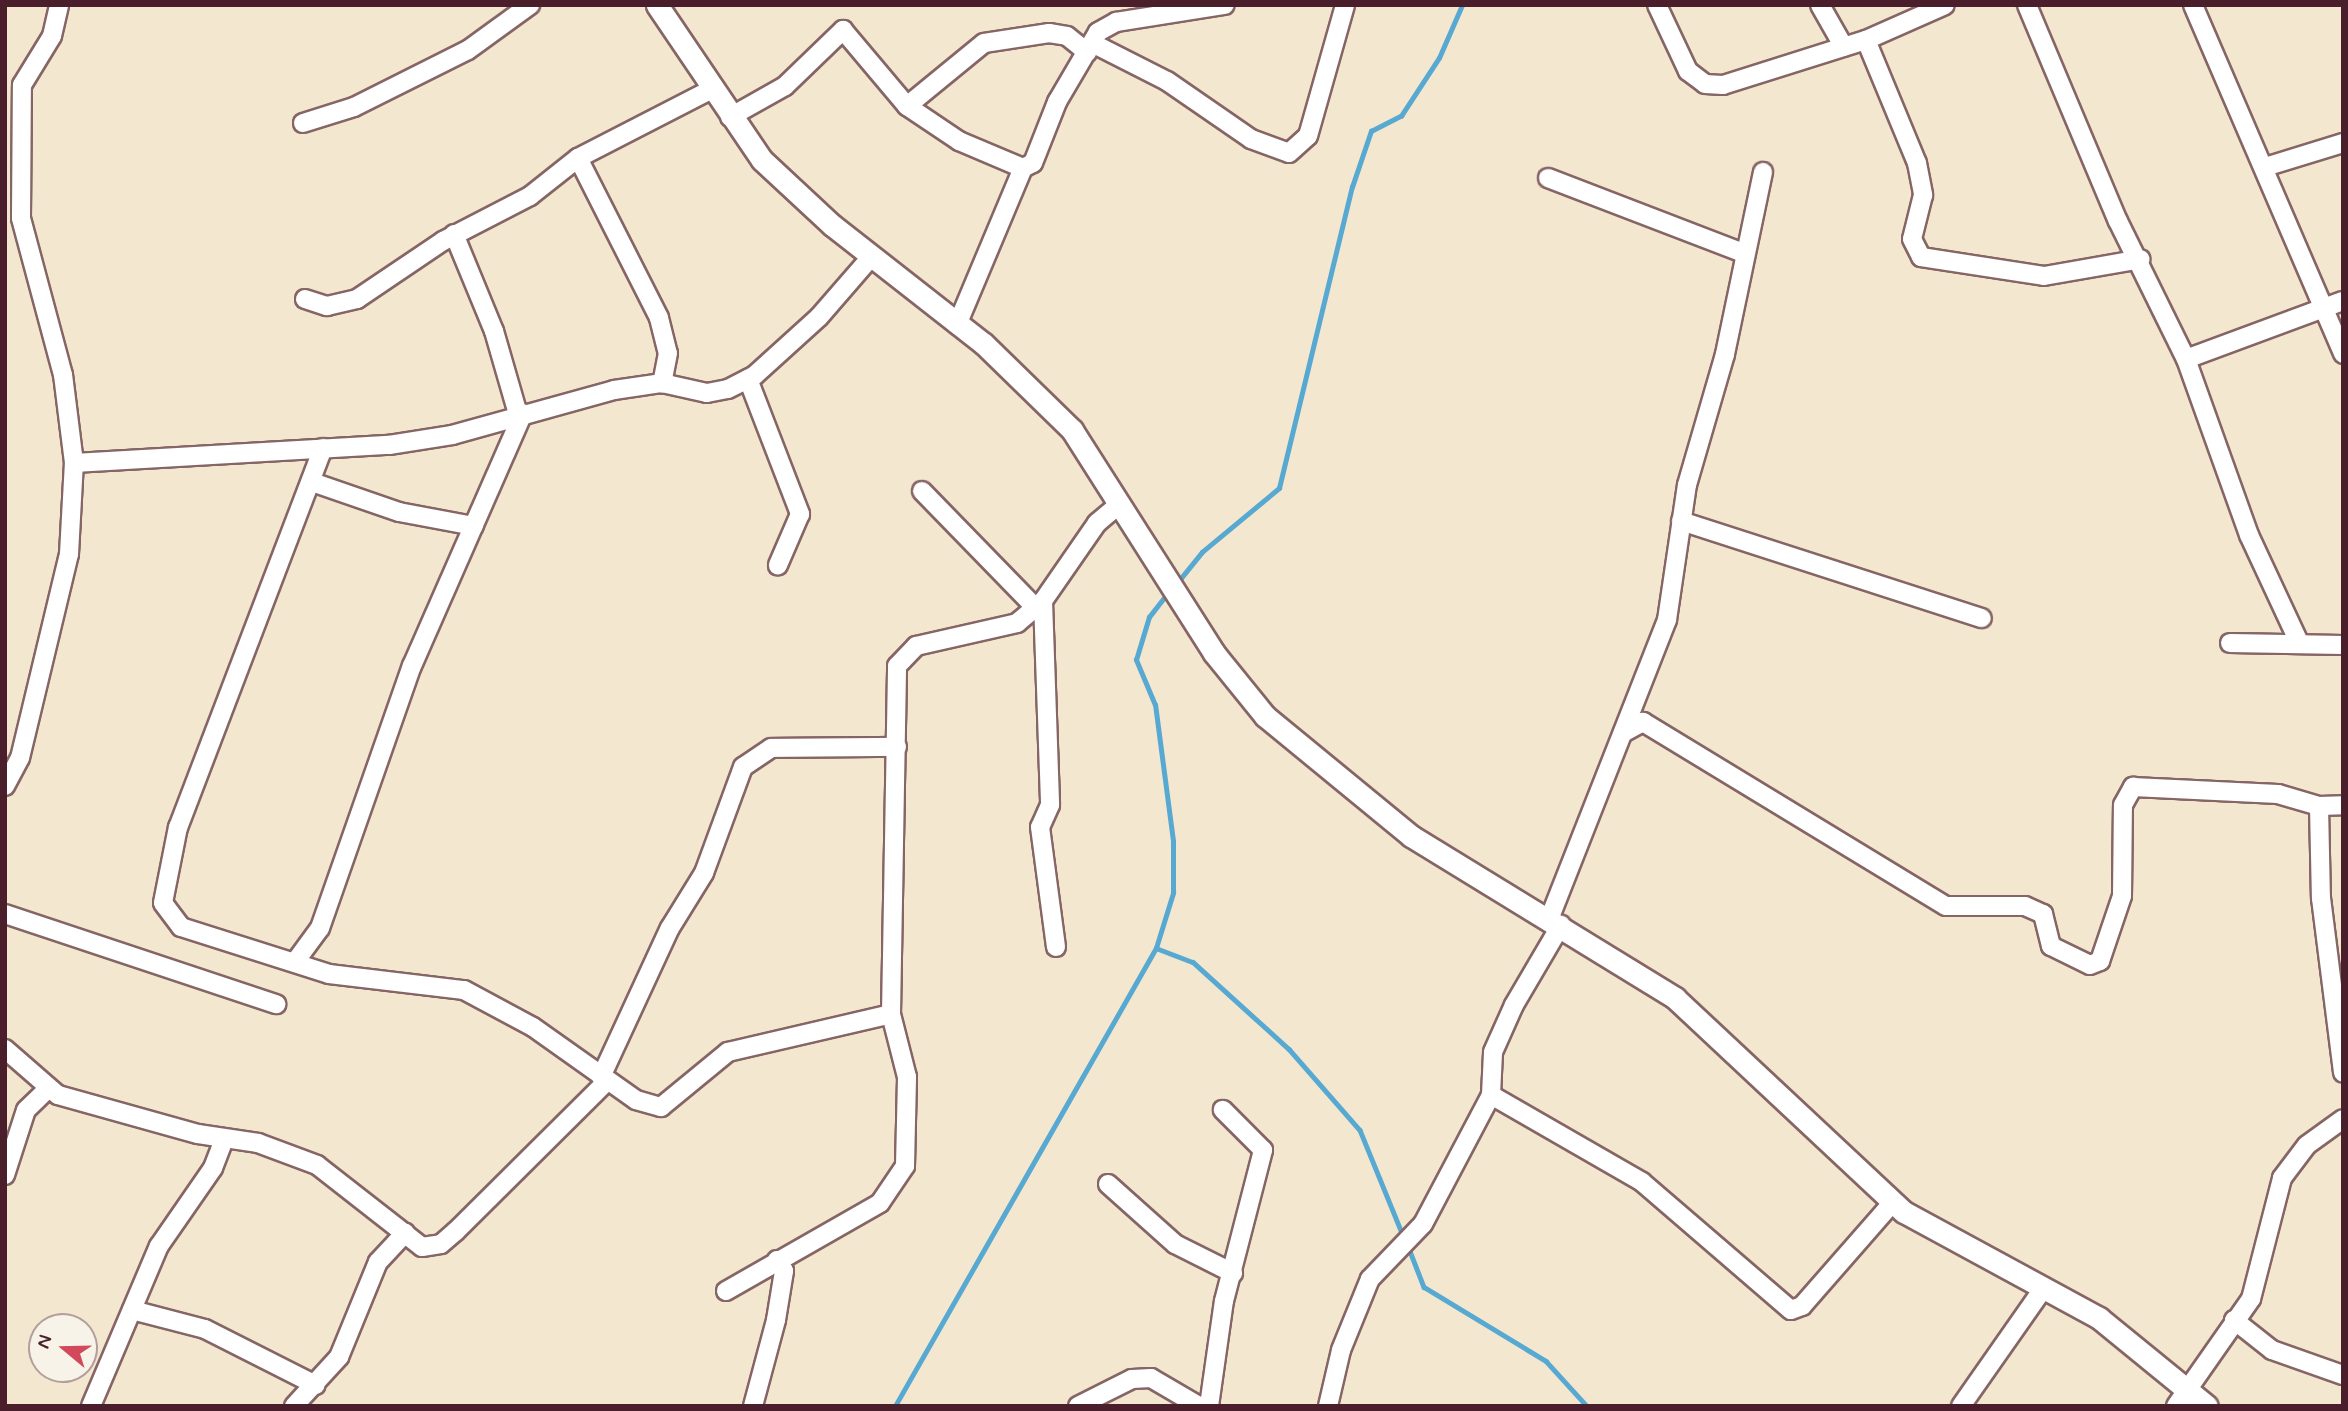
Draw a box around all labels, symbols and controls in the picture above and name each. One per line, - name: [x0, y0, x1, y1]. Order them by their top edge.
- north arrow: [28, 1313, 98, 1383]
- text: N: [31, 1332, 58, 1352]

